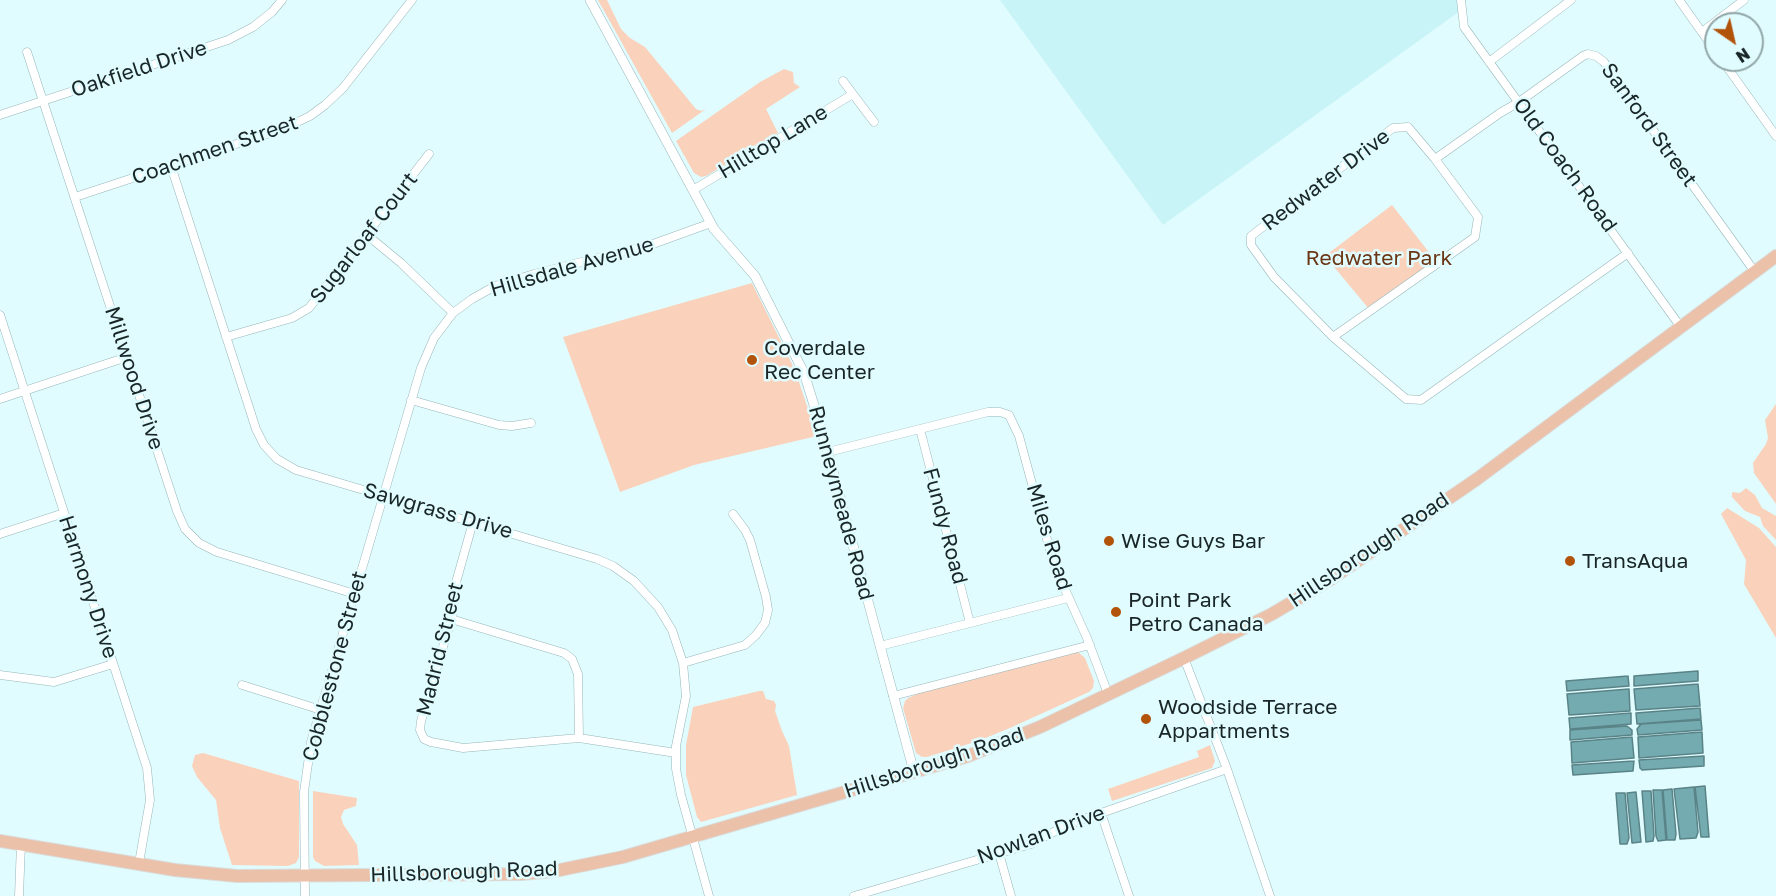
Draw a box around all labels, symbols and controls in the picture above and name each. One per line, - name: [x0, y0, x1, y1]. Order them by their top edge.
- north arrow: [1704, 12, 1764, 72]
- street label: Oakfield Drive: [68, 35, 210, 103]
- text: N: [1732, 44, 1754, 67]
- street label: Sanford Street: [1596, 58, 1702, 192]
- street label: Old Coach Road: [1508, 93, 1622, 237]
- street label: Hilltop Lane: [714, 100, 832, 184]
- street label: Coachmen Street: [129, 110, 301, 190]
- street label: Redwater Drive: [1257, 124, 1395, 236]
- street label: Sugarloaf Court: [305, 167, 423, 309]
- street label: Hillsdale Avenue: [487, 232, 657, 302]
- park label: Redwater Park: [1306, 245, 1452, 271]
- street label: Millwood Drive: [99, 303, 169, 453]
- place label: Coverdale Rec Center: [764, 335, 875, 385]
- marker: Coverdale Rec Center: [745, 353, 759, 367]
- street label: Runneymeade Road: [803, 403, 879, 603]
- street label: Fundy Road: [917, 465, 973, 587]
- street label: Sawgrass Drive: [360, 478, 516, 544]
- street label: Miles Road: [1021, 481, 1077, 593]
- street label: Hillsborough Road: [1284, 487, 1454, 613]
- street label: Harmony Drive: [53, 512, 123, 662]
- place label: Wise Guys Bar: [1121, 528, 1265, 554]
- marker: Wise Guys Bar: [1102, 534, 1116, 548]
- place label: TransAqua: [1582, 548, 1688, 574]
- marker: TransAqua: [1563, 554, 1577, 568]
- street label: Cobblestone Street: [297, 568, 373, 764]
- street label: Madrid Street: [411, 579, 469, 719]
- place label: Point Park Petro Canada: [1128, 587, 1264, 637]
- marker: Point Park Petro Canada: [1109, 605, 1123, 619]
- place label: Woodside Terrace Appartments: [1158, 694, 1338, 744]
- marker: Woodside Terrace Appartments: [1139, 712, 1153, 726]
- street label: Hillsborough Road: [841, 722, 1027, 804]
- street label: Nowlan Drive: [974, 800, 1108, 870]
- street label: Hillsborough Road: [370, 856, 558, 888]

